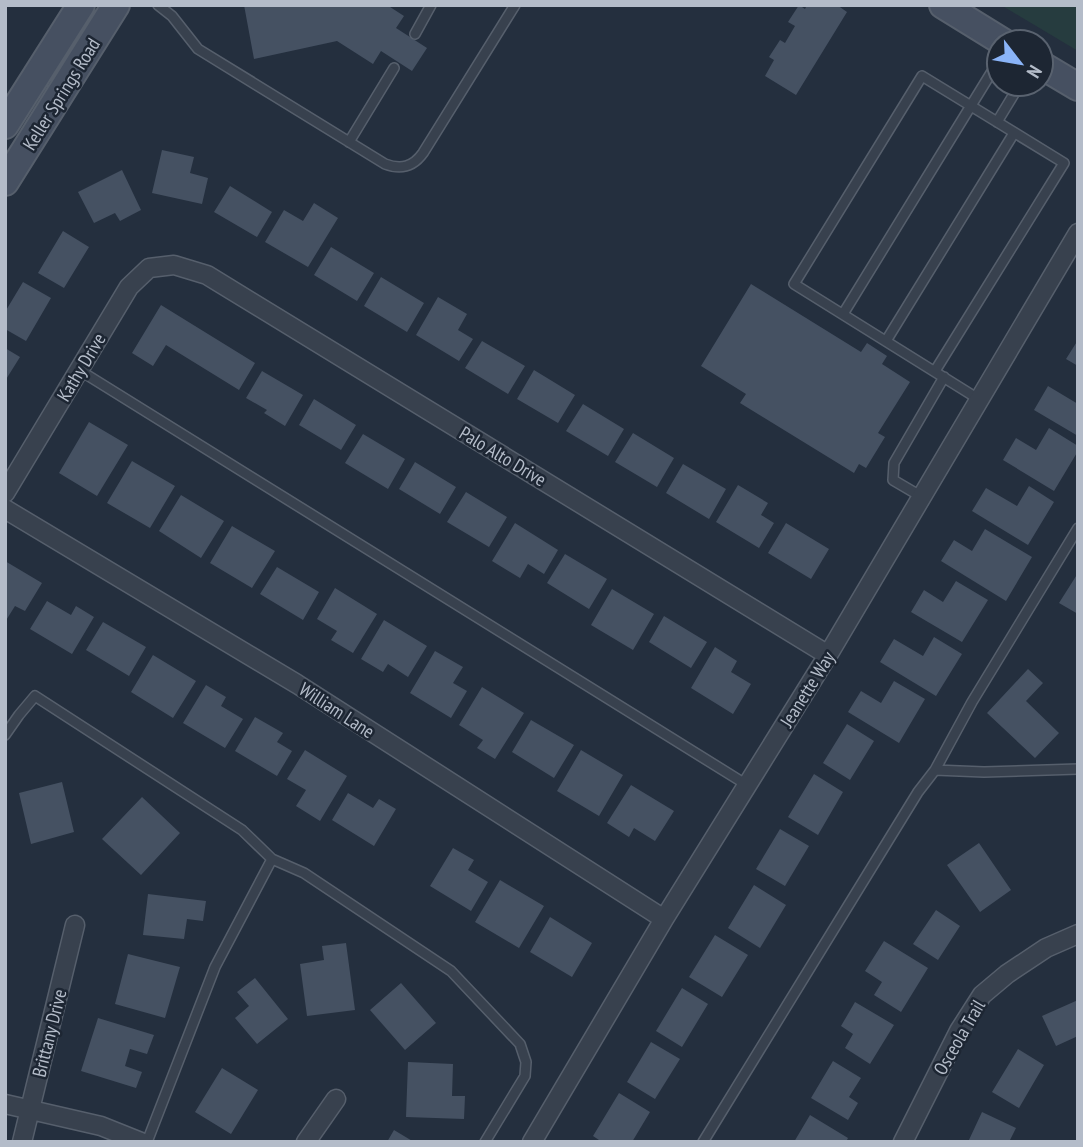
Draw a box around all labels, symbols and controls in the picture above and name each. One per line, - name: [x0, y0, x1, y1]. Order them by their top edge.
- north arrow: [985, 28, 1055, 98]
- street label: Keller Springs Road: [17, 34, 105, 154]
- text: N: [1022, 61, 1048, 82]
- street label: Kathy Drive: [51, 328, 111, 405]
- street label: Palo Alto Drive: [455, 421, 551, 491]
- street label: Jeanette Way: [774, 646, 840, 732]
- street label: William Lane: [295, 677, 379, 743]
- street label: Brittany Drive: [26, 986, 72, 1079]
- street label: Osceola Trail: [928, 995, 990, 1079]

